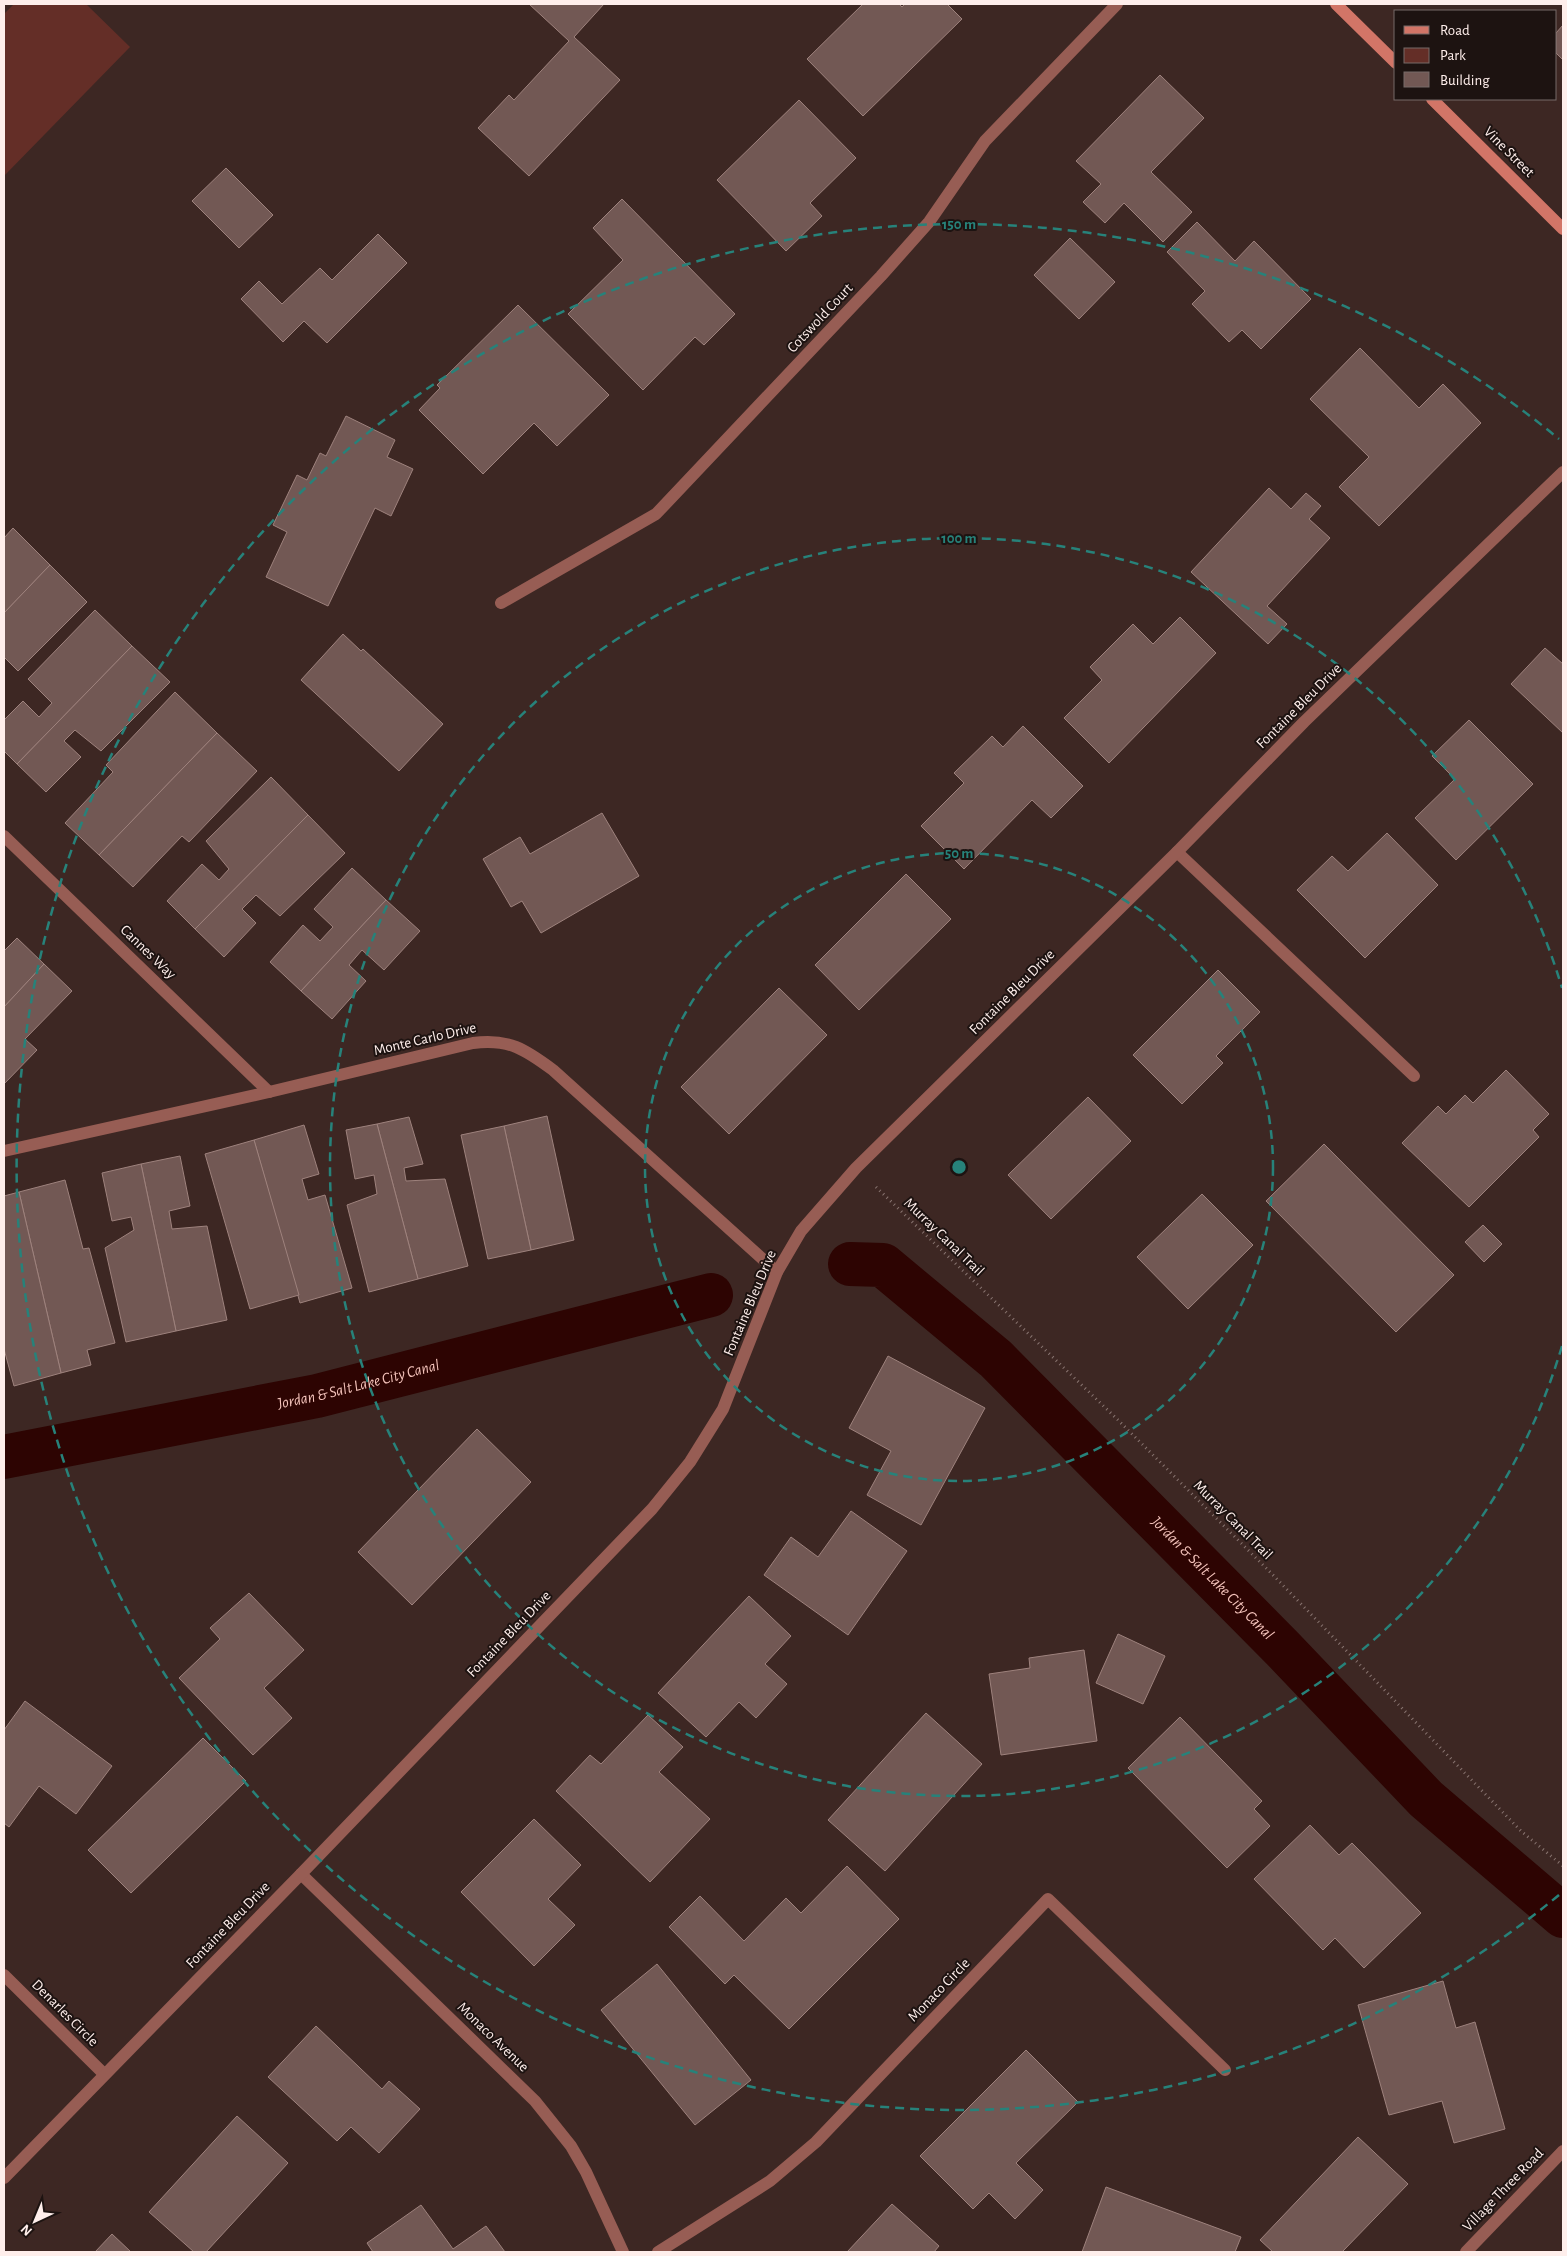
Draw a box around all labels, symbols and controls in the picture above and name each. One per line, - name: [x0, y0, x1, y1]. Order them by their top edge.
- legend: [1394, 10, 1557, 100]
- text: Road: [1440, 23, 1470, 38]
- text: Park: [1440, 48, 1466, 63]
- text: Building: [1440, 73, 1490, 88]
- street label: Vine Street: [1481, 124, 1537, 180]
- text: 150 m: [942, 217, 976, 232]
- street label: Cotswold Court: [784, 280, 856, 355]
- text: 100 m: [941, 531, 977, 546]
- street label: Fontaine Bleu Drive: [1254, 661, 1344, 751]
- text: 50 m: [945, 846, 973, 861]
- street label: Cannes Way: [117, 922, 179, 982]
- street label: Fontaine Bleu Drive: [967, 947, 1057, 1037]
- street label: Monte Carlo Drive: [372, 1020, 478, 1058]
- centre of rings: [950, 1158, 968, 1176]
- street label: Murray Canal Trail: [901, 1195, 987, 1279]
- street label: Fontaine Bleu Drive: [721, 1248, 779, 1358]
- water label: Jordan & Salt Lake City Canal: [275, 1357, 441, 1412]
- street label: Murray Canal Trail: [1191, 1478, 1275, 1562]
- water label: Jordan & Salt Lake City Canal: [1148, 1513, 1277, 1643]
- street label: Fontaine Bleu Drive: [464, 1588, 554, 1680]
- street label: Fontaine Bleu Drive: [183, 1879, 273, 1971]
- street label: Monaco Circle: [905, 1955, 973, 2025]
- street label: Denarles Circle: [29, 1977, 101, 2049]
- street label: Monaco Avenue: [454, 1999, 532, 2075]
- street label: Village Three Road: [1460, 2145, 1546, 2234]
- north arrow: [10, 2196, 60, 2246]
- text: N: [18, 2221, 35, 2238]

